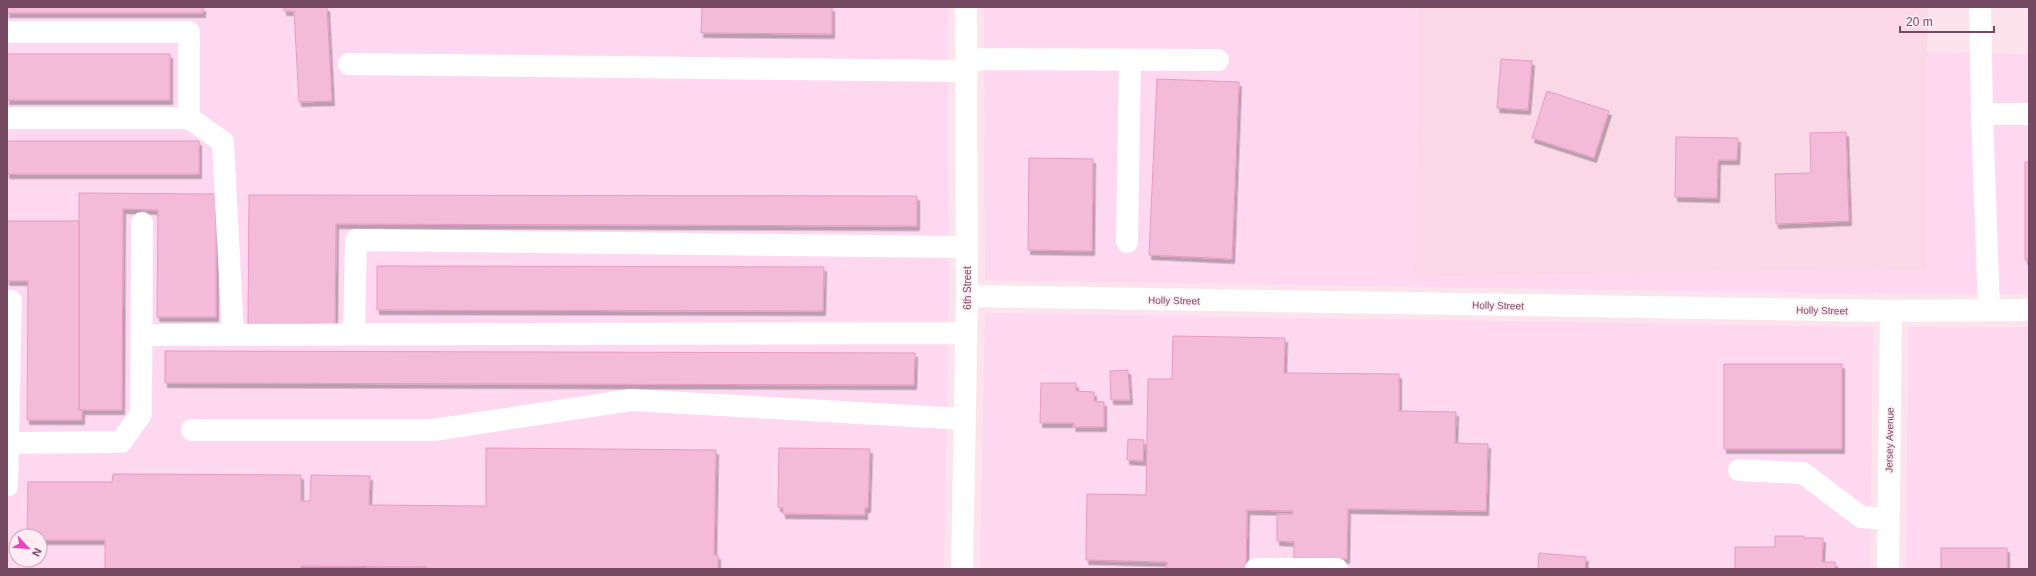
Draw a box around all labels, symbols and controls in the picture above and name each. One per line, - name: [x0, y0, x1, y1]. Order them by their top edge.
- scale bar: [1900, 8, 1994, 34]
- text: 20 m: [1906, 15, 1933, 29]
- street label: 6th Street: [962, 266, 973, 310]
- street label: Holly Street: [1148, 295, 1200, 306]
- street label: Holly Street: [1472, 300, 1524, 311]
- street label: Holly Street: [1796, 305, 1848, 316]
- street label: Jersey Avenue: [1883, 407, 1896, 473]
- north arrow: [8, 528, 48, 568]
- text: N: [30, 546, 44, 559]

